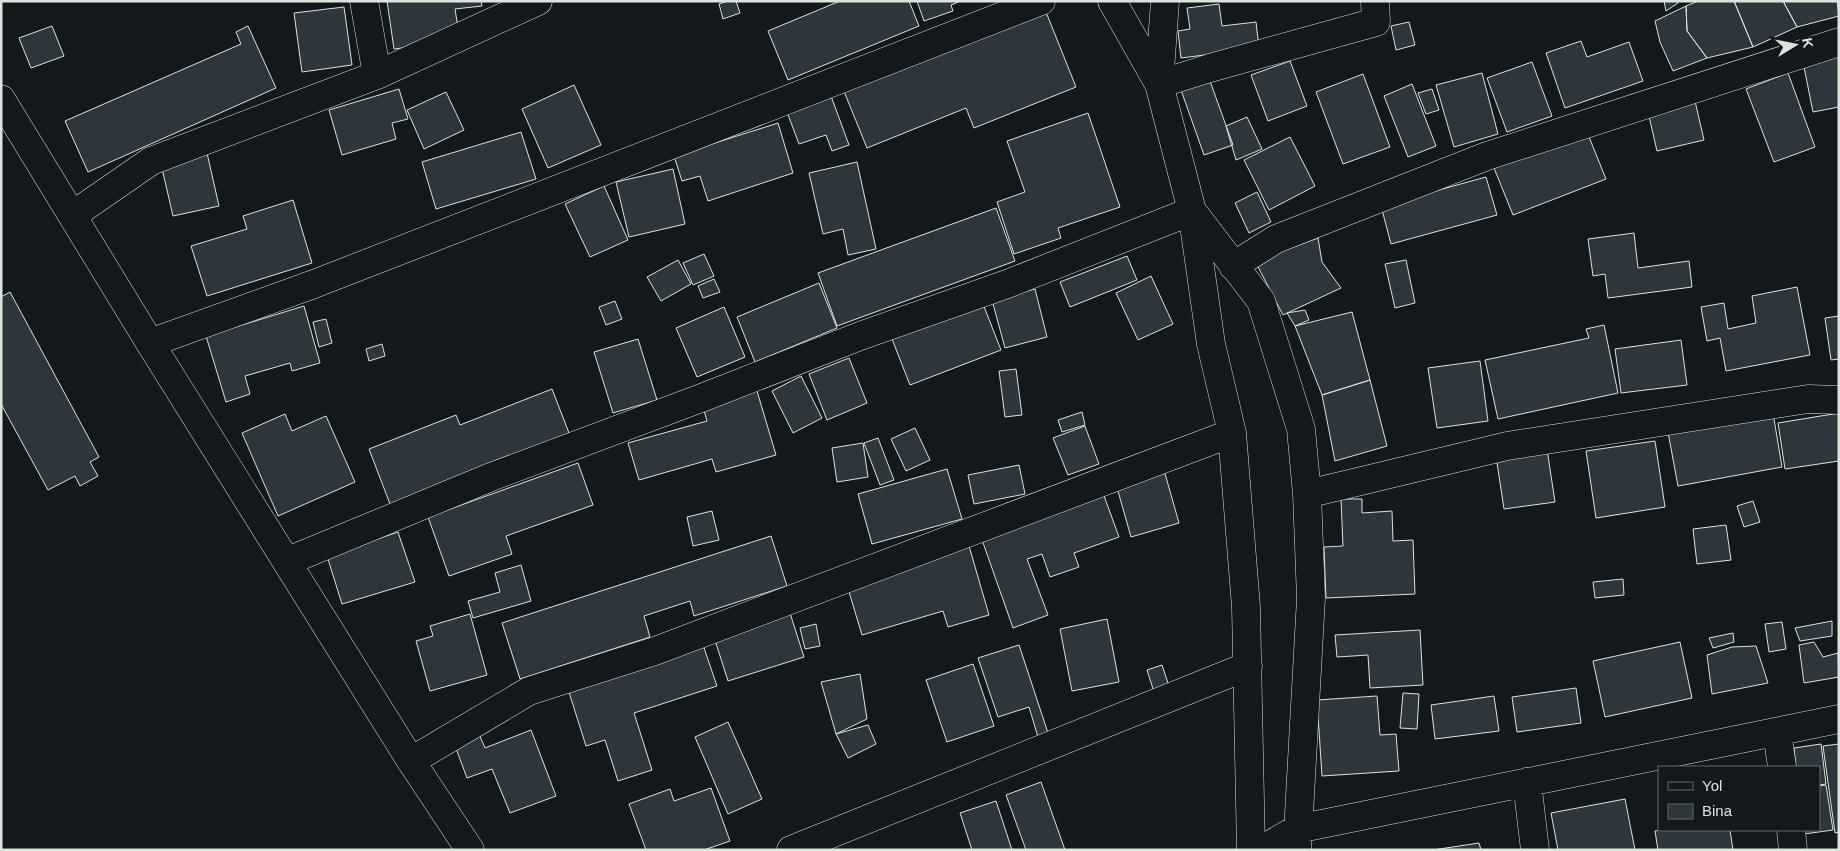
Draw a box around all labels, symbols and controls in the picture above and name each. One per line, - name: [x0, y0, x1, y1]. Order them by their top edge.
- north arrow: [1770, 20, 1820, 70]
- text: K: [1799, 36, 1817, 49]
- legend: [1658, 766, 1820, 831]
- text: Yol: [1702, 777, 1722, 794]
- text: Bina: [1702, 802, 1733, 819]

